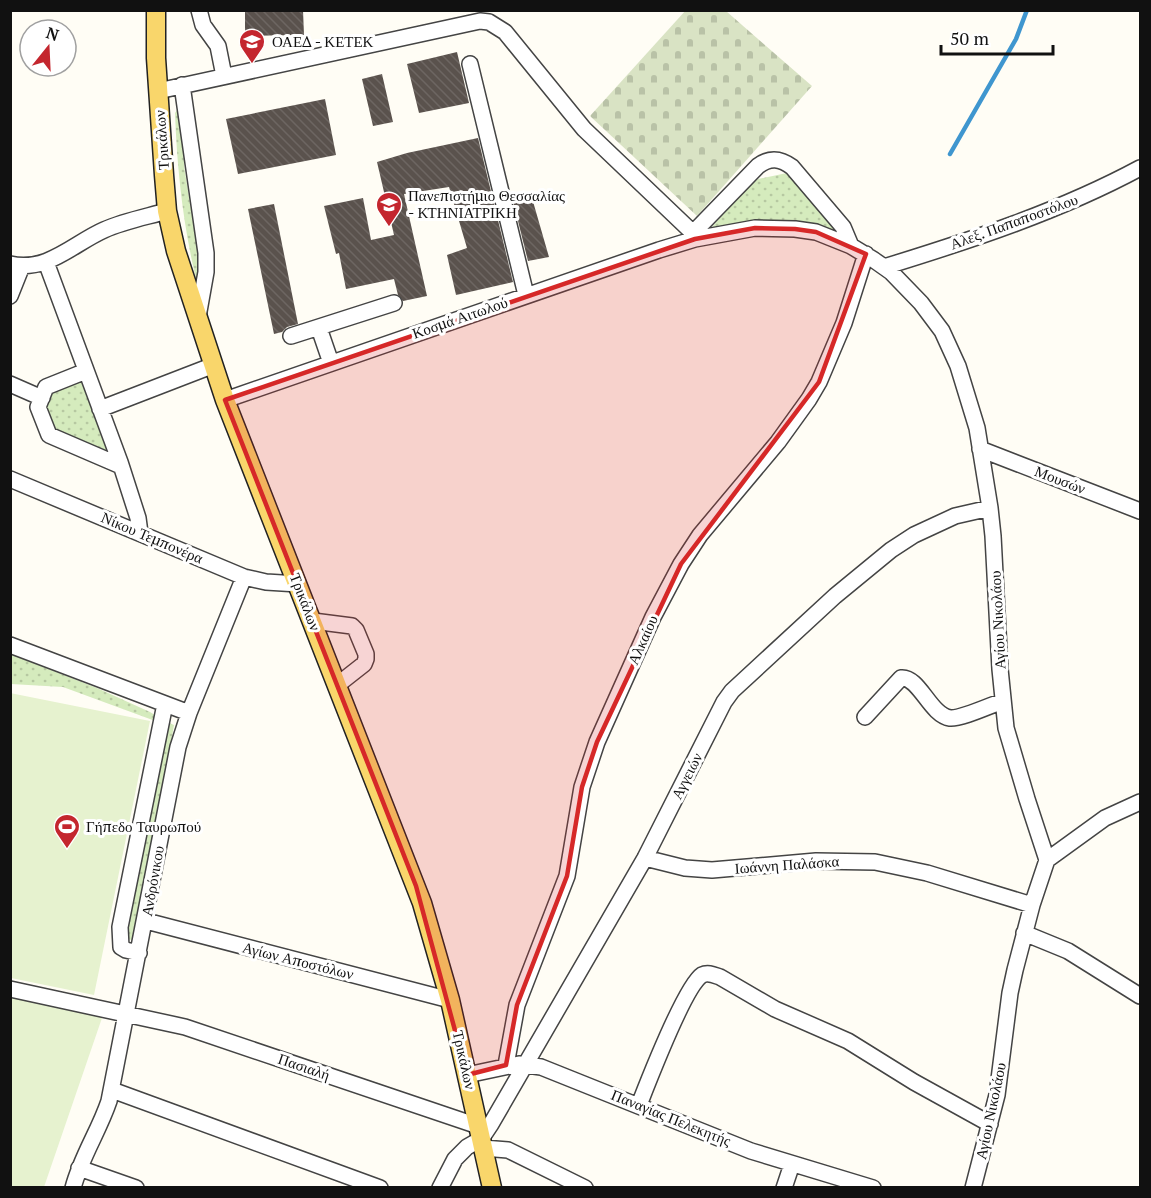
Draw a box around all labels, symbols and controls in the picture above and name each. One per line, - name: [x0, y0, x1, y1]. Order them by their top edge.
- north arrow: [18, 18, 78, 78]
- scale bar: [941, 18, 1054, 56]
- text: N: [43, 21, 62, 46]
- text: 50 m: [950, 26, 990, 50]
- school or university icon: ΟΑΕΔ - ΚΕΤΕΚ: [237, 27, 267, 65]
- place label: ΟΑΕΔ - ΚΕΤΕΚ: [272, 31, 374, 51]
- street label: Τρικάλων: [149, 109, 173, 171]
- place label: Πανεπιστήμιο Θεσσαλίας - ΚΤΗΝΙΑΤΡΙΚΗ: [408, 185, 565, 222]
- street label: Αλεξ. Παπαποστόλου: [947, 189, 1080, 253]
- school or university icon: Πανεπιστήμιο Θεσσαλίας - ΚΤΗΝΙΑΤΡΙΚΗ: [374, 190, 404, 228]
- street label: Κοσμά Αιτωλού: [409, 291, 510, 343]
- street label: Μουσών: [1032, 460, 1089, 498]
- street label: Νίκου Τεμπονέρα: [98, 507, 207, 568]
- street label: Τρικάλων: [286, 570, 326, 633]
- street label: Αγίου Νικολάου: [984, 570, 1010, 670]
- street label: Αλκαίου: [622, 612, 662, 668]
- street label: Αγγειών: [666, 749, 706, 802]
- sports icon: Γήπεδο Ταυρωπού: [52, 812, 82, 850]
- place label: Γήπεδο Ταυρωπού: [86, 816, 201, 836]
- street label: Ανδρόνικου: [136, 844, 168, 918]
- street label: Ιωάννη Παλάσκα: [734, 850, 840, 878]
- street label: Αγίων Αποστόλων: [241, 937, 356, 984]
- street label: Τρικάλων: [448, 1028, 482, 1091]
- street label: Πασιαλή: [276, 1048, 333, 1084]
- street label: Αγίου Νικολάου: [970, 1060, 1010, 1161]
- street label: Παναγίας Πελεκητής: [609, 1084, 734, 1150]

